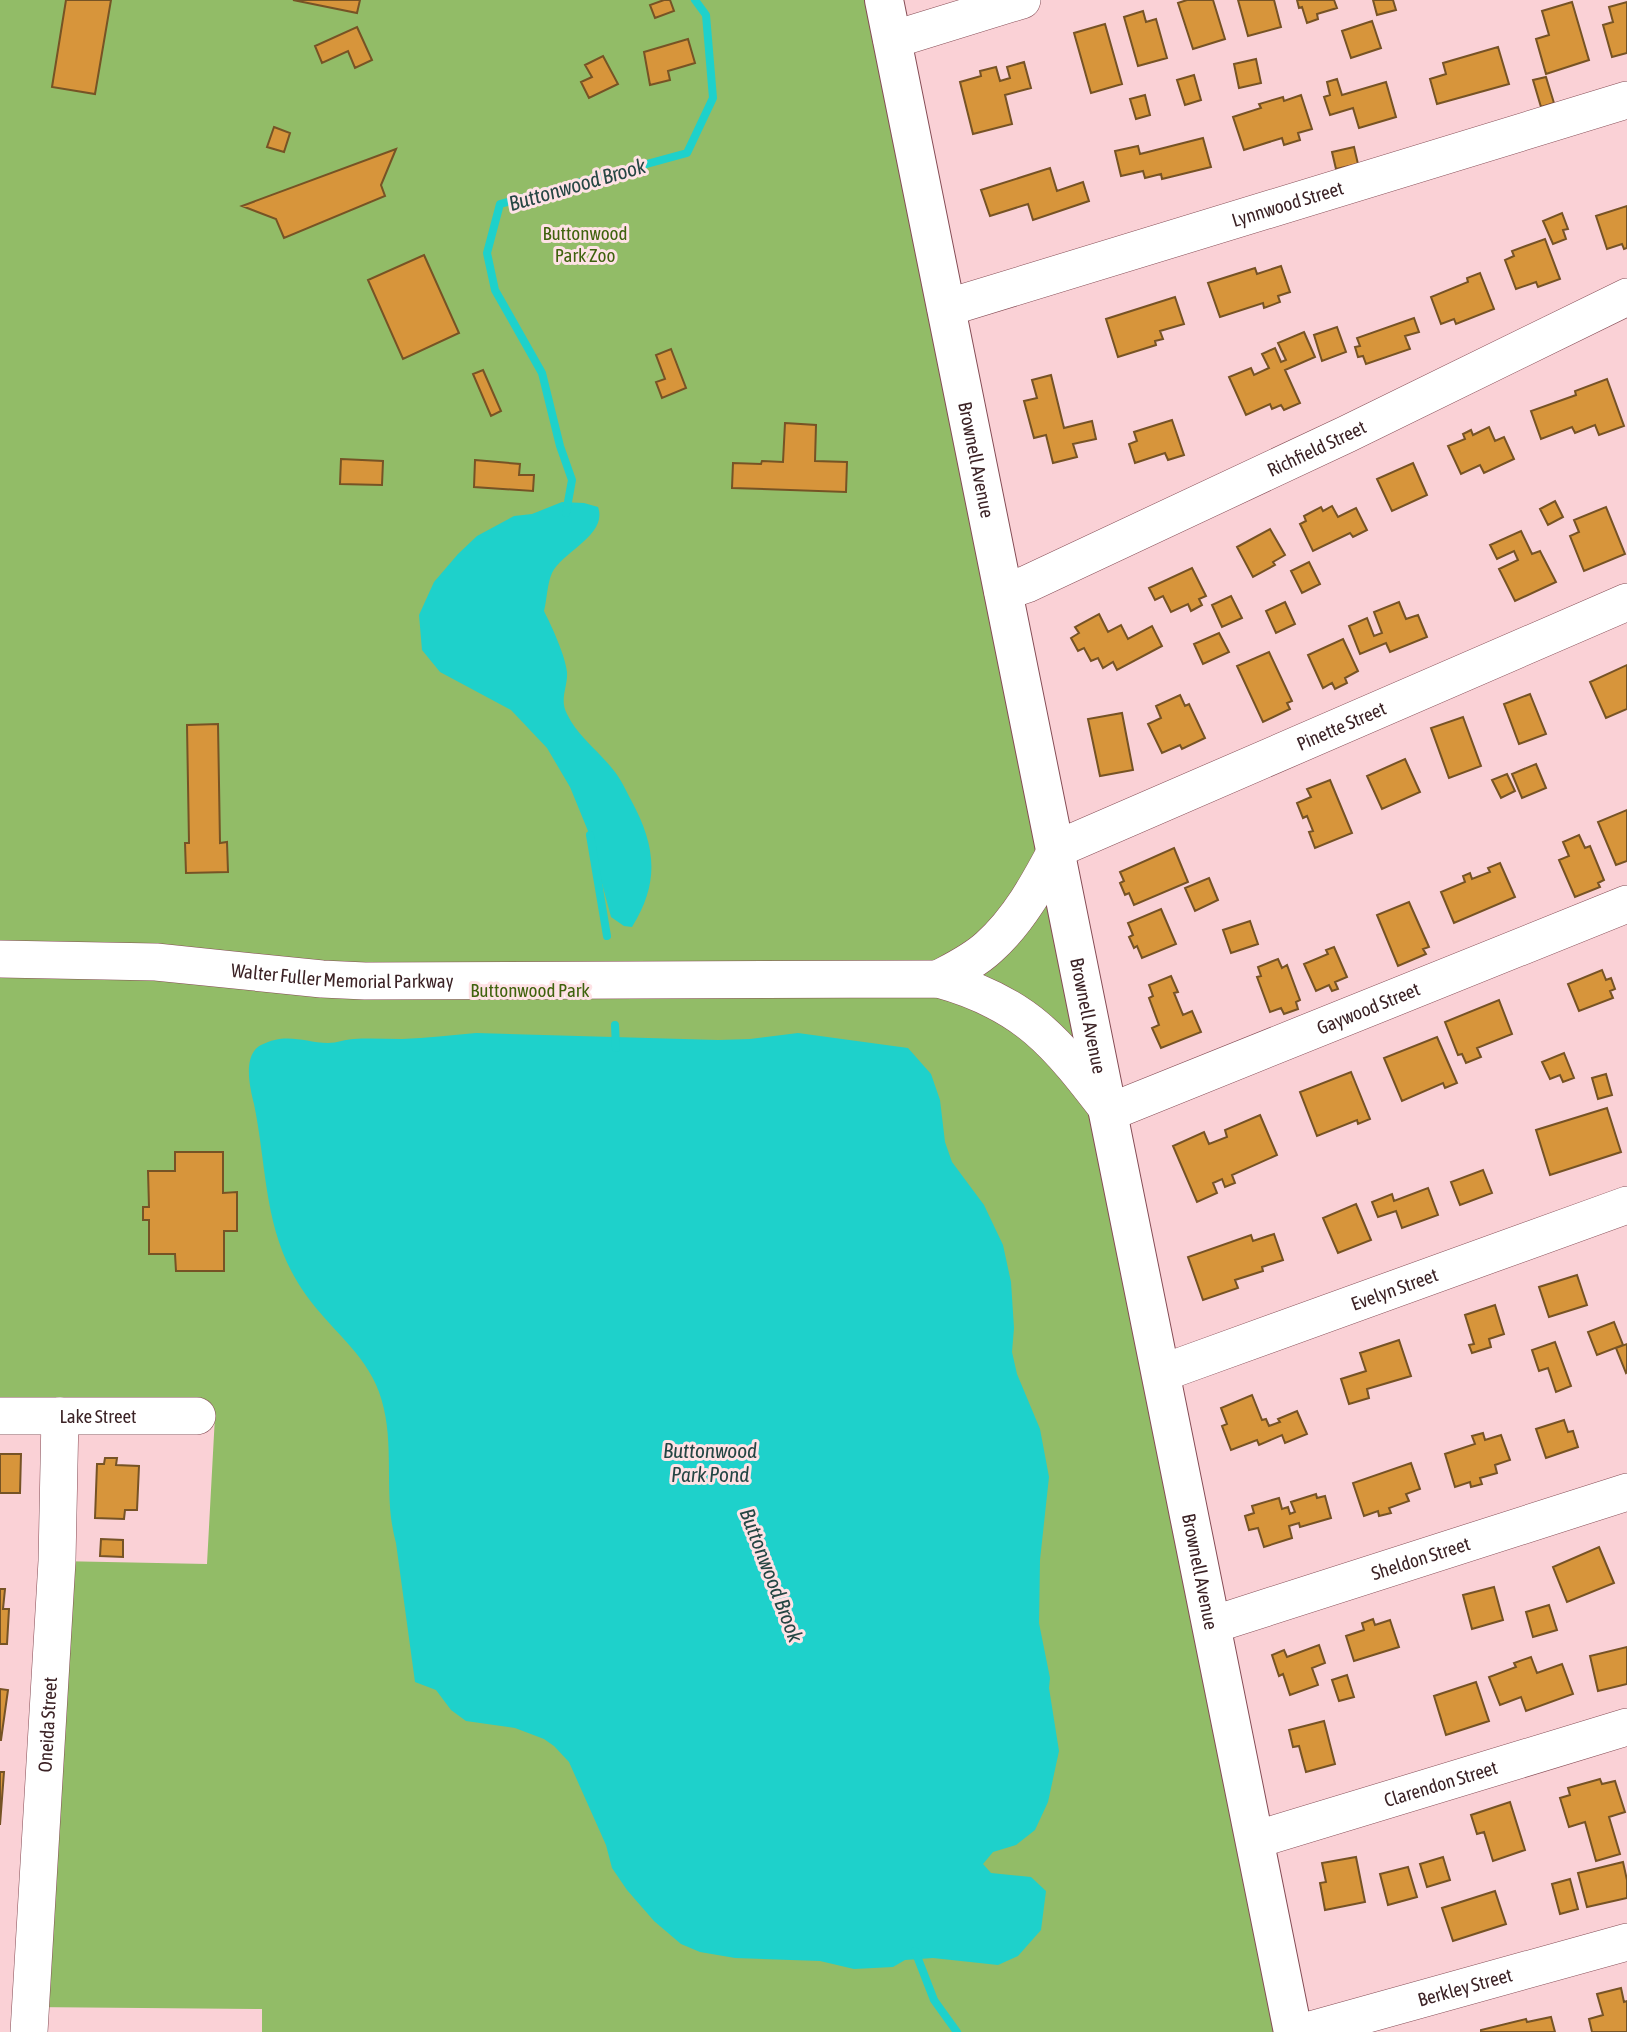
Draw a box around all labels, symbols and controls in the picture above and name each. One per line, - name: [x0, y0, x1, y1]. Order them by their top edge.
- water label: Buttonwood Brook: [506, 153, 649, 215]
- street label: Lynnwood Street: [1229, 176, 1346, 231]
- park label: Buttonwood Park Zoo: [542, 222, 628, 266]
- street label: Brownell Avenue: [954, 400, 999, 520]
- street label: Richfield Street: [1264, 416, 1369, 481]
- street label: Pinette Street: [1293, 697, 1389, 755]
- street label: Brownell Avenue: [1066, 956, 1111, 1076]
- street label: Walter Fuller Memorial Parkway: [230, 959, 454, 992]
- street label: Gaywood Street: [1313, 978, 1423, 1039]
- park label: Buttonwood Park: [470, 979, 590, 1001]
- street label: Evelyn Street: [1348, 1263, 1441, 1315]
- street label: Lake Street: [59, 1405, 137, 1427]
- water label: Buttonwood Park Pond: [663, 1438, 757, 1486]
- water label: Buttonwood Brook: [735, 1505, 809, 1646]
- street label: Brownell Avenue: [1178, 1512, 1223, 1631]
- street label: Sheldon Street: [1369, 1532, 1473, 1584]
- street label: Oneida Street: [33, 1676, 61, 1773]
- street label: Clarendon Street: [1381, 1756, 1500, 1811]
- street label: Berkley Street: [1415, 1963, 1515, 2011]

